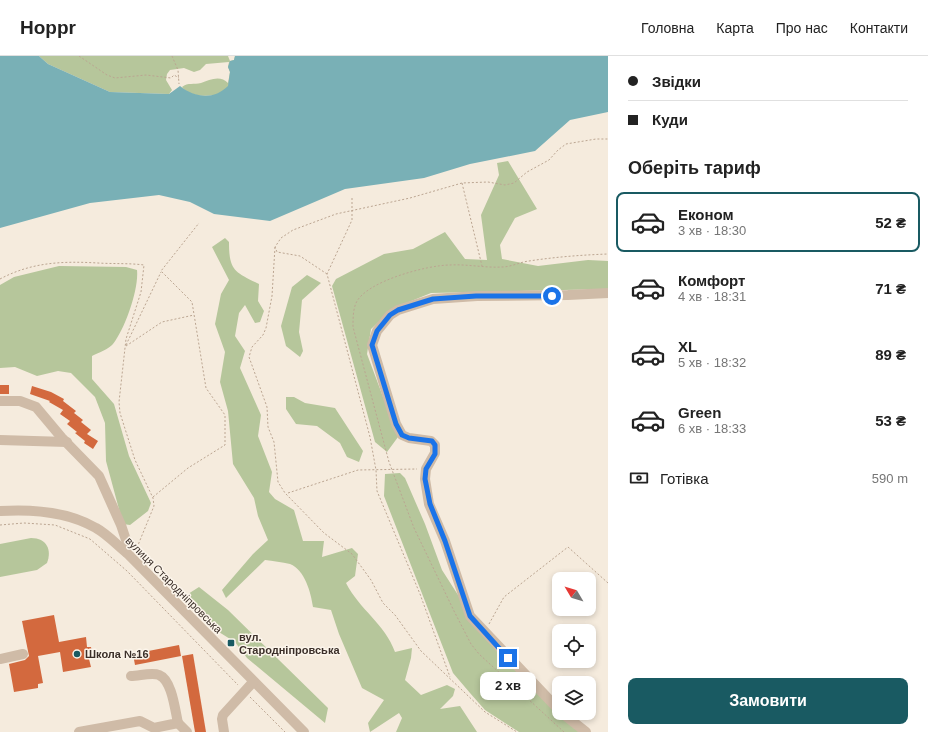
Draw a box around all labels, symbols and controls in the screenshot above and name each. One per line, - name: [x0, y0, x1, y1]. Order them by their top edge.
- text: Hoppr: [20, 17, 76, 38]
- text: Головна: [641, 20, 694, 36]
- text: Карта: [716, 20, 754, 36]
- text: Про нас: [776, 20, 828, 36]
- text: Контакти: [850, 20, 908, 36]
- text: Звідки: [652, 73, 701, 90]
- text: Куди: [652, 111, 688, 128]
- text: Оберіть тариф: [628, 158, 761, 178]
- icon: car: [630, 204, 666, 240]
- text: Економ: [678, 206, 734, 223]
- text: 52 ₴: [875, 214, 906, 231]
- text: 3 хв · 18:30: [678, 223, 746, 238]
- icon: car: [630, 270, 666, 306]
- text: Комфорт: [678, 272, 745, 289]
- text: 71 ₴: [875, 280, 906, 297]
- route start: [543, 287, 561, 305]
- text: 4 хв · 18:31: [678, 289, 746, 304]
- icon: car: [630, 336, 666, 372]
- text: XL: [678, 338, 697, 355]
- text: 89 ₴: [875, 346, 906, 363]
- text: 5 хв · 18:32: [678, 355, 746, 370]
- icon: car: [630, 402, 666, 438]
- text: Green: [678, 404, 721, 421]
- text: 53 ₴: [875, 412, 906, 429]
- text: 6 хв · 18:33: [678, 421, 746, 436]
- icon: cash: [628, 467, 650, 489]
- text: Готівка: [660, 470, 709, 487]
- text: 590 m: [872, 471, 908, 486]
- street label: вулиця Стародніпровська: [123, 534, 225, 636]
- north arrow: [552, 572, 596, 616]
- map controls: [552, 572, 596, 720]
- button: locate: [552, 624, 596, 668]
- place label: вул. Стародніпровська: [239, 631, 340, 656]
- marker: вул. Стародніпровська: [226, 638, 236, 648]
- place label: Школа №16: [85, 648, 149, 660]
- marker: Школа №16: [72, 649, 82, 659]
- route end: [499, 649, 517, 667]
- callout: 2 хв: [480, 672, 536, 700]
- button: layers: [552, 676, 596, 720]
- text: 2 хв: [495, 678, 521, 693]
- button: Замовити: [628, 678, 908, 724]

